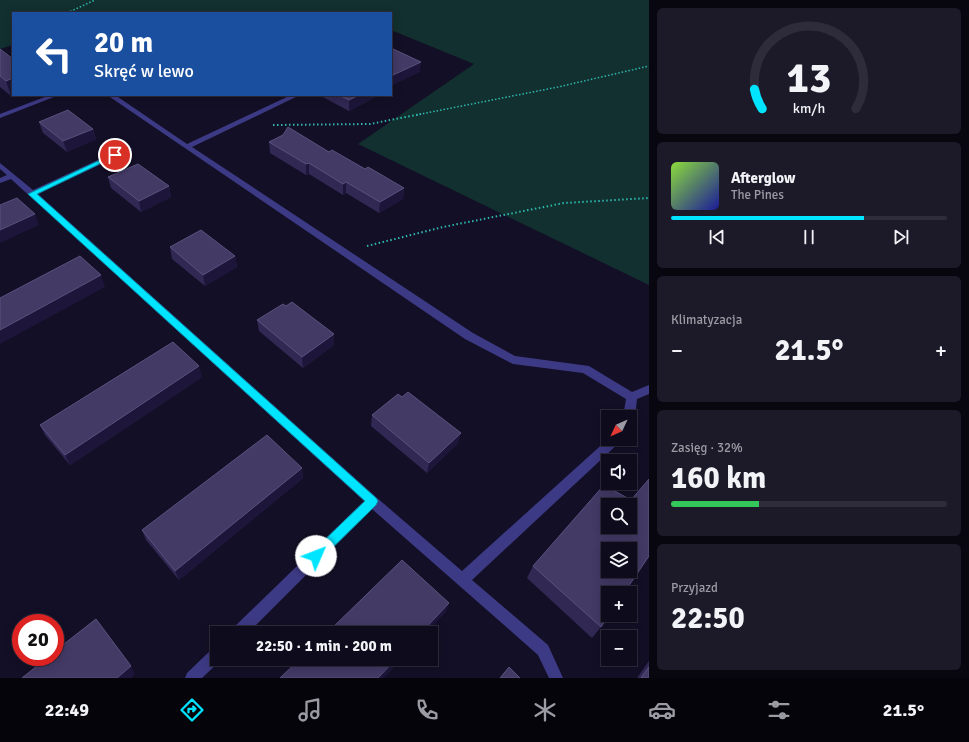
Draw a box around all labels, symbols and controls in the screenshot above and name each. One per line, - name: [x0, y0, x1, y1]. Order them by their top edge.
- text: 20 m: [94, 26, 153, 60]
- icon: left: [28, 28, 80, 80]
- text: 13: [787, 53, 831, 104]
- text: Skręć w lewo: [94, 60, 194, 82]
- text: km/h: [793, 100, 825, 117]
- pin: [98, 138, 132, 172]
- icon: arrive: [104, 144, 126, 166]
- text: Afterglow: [731, 169, 795, 187]
- text: The Pines: [731, 187, 784, 203]
- icon: previous: [706, 226, 728, 248]
- icon: pause: [798, 226, 820, 248]
- icon: next: [890, 226, 912, 248]
- text: Klimatyzacja: [671, 312, 742, 328]
- text: 21.5°: [774, 332, 844, 369]
- text: −: [671, 337, 683, 364]
- text: +: [935, 337, 947, 364]
- north arrow: [601, 410, 637, 446]
- map controls: [601, 410, 637, 666]
- text: Zasięg · 32%: [671, 440, 743, 456]
- button: sound: [601, 454, 637, 490]
- text: 160 km: [671, 460, 766, 497]
- button: search: [601, 498, 637, 534]
- position arrow: [295, 535, 337, 577]
- button: layers: [601, 542, 637, 578]
- text: Przyjazd: [671, 580, 718, 596]
- button: +: [601, 586, 637, 622]
- text: 22:50: [671, 600, 745, 637]
- speed limit sign: 20: [12, 614, 64, 666]
- button: −: [601, 630, 637, 666]
- text: 22:50 · 1 min · 200 m: [256, 637, 392, 655]
- icon: directions: [178, 696, 206, 724]
- icon: music: [296, 696, 324, 724]
- icon: phone: [413, 696, 441, 724]
- icon: climate: [531, 696, 559, 724]
- icon: car: [648, 696, 676, 724]
- icon: filters: [765, 696, 793, 724]
- text: 22:49: [45, 699, 89, 721]
- text: 21.5°: [883, 699, 924, 721]

